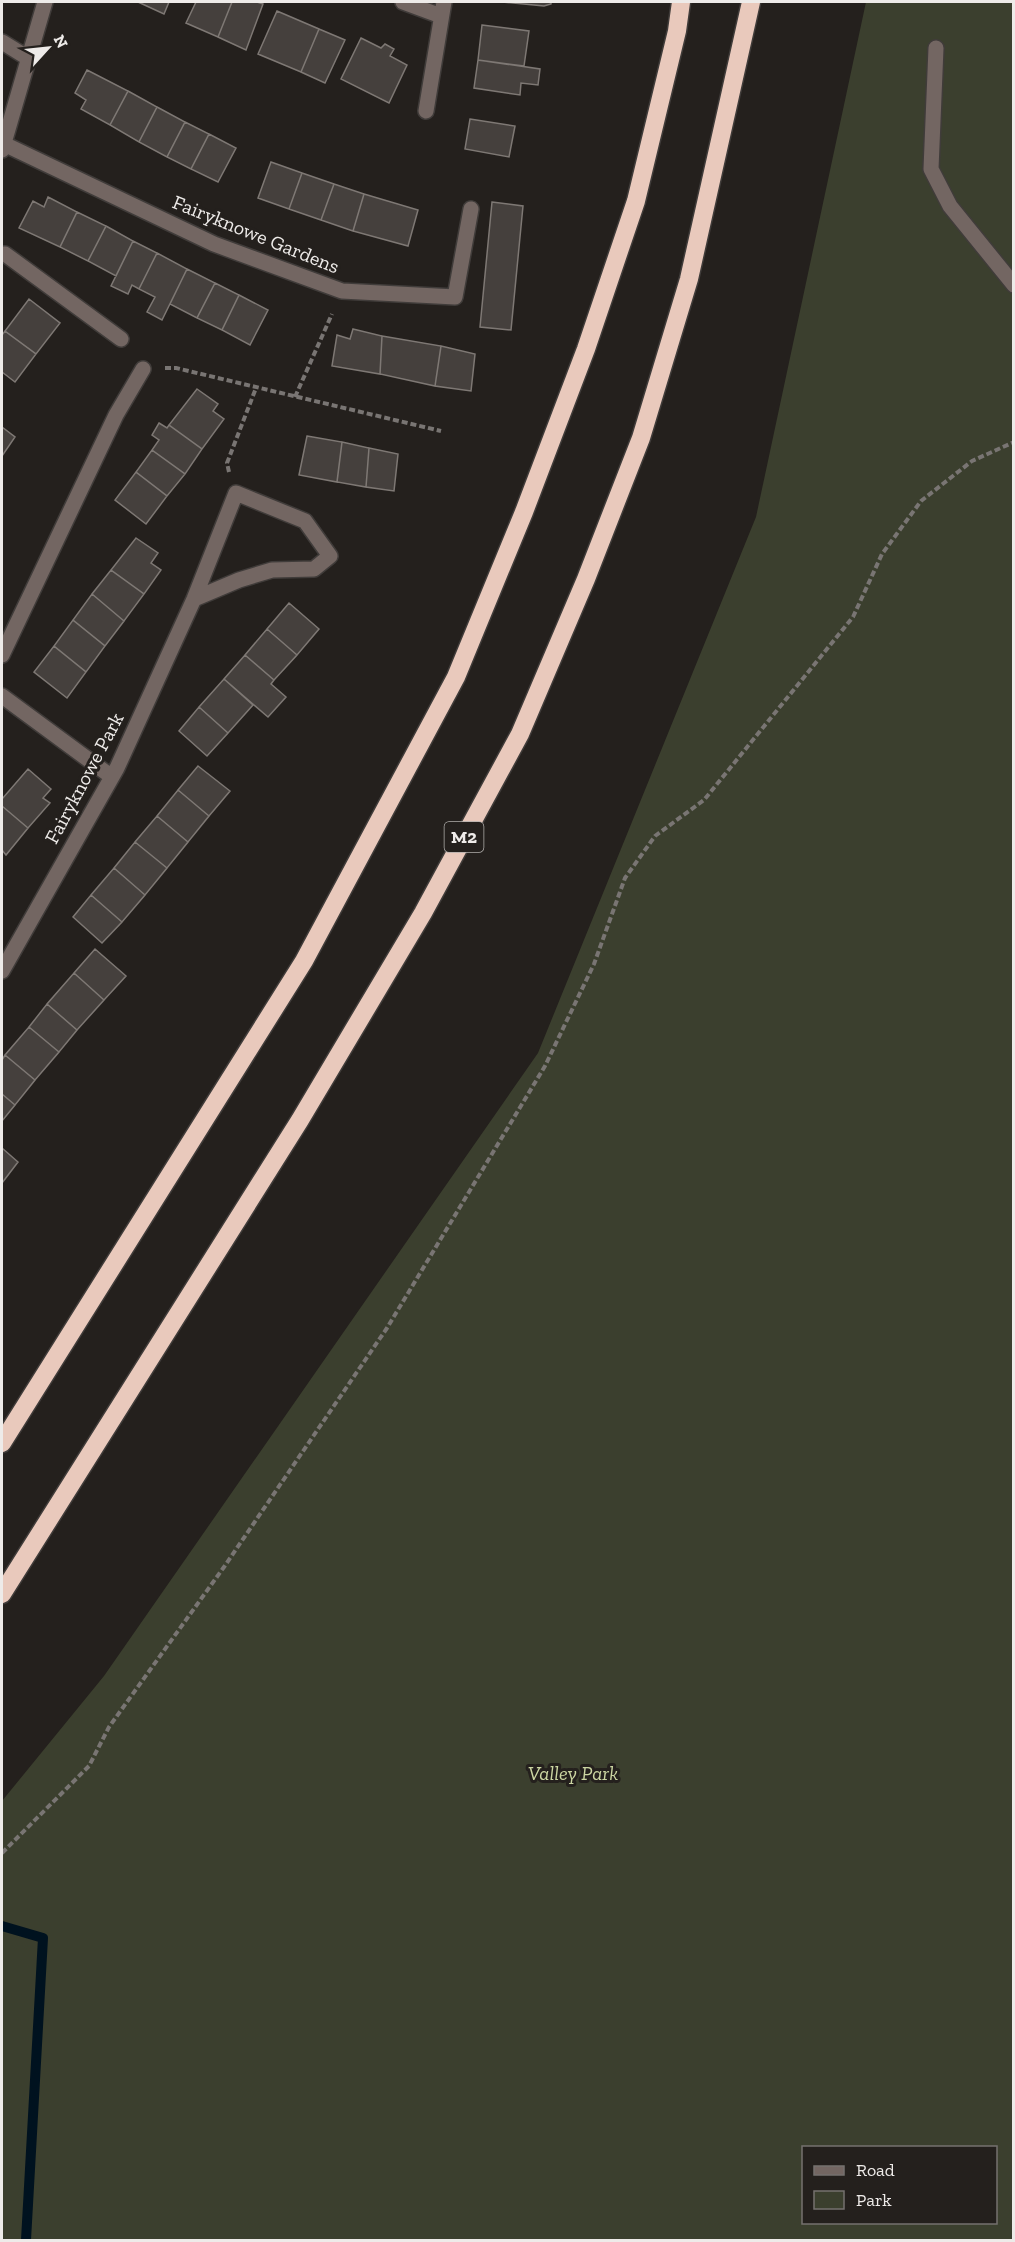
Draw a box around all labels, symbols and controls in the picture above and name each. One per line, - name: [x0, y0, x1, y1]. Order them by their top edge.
- north arrow: [18, 18, 78, 78]
- text: N: [50, 32, 72, 51]
- street label: Fairyknowe Gardens: [169, 190, 343, 278]
- street label: Fairyknowe Park: [39, 708, 129, 848]
- road number: M2: [444, 822, 484, 852]
- park label: Valley Park: [528, 1761, 618, 1785]
- legend: [802, 2146, 997, 2224]
- text: Road: [856, 2159, 895, 2181]
- text: Park: [856, 2189, 892, 2211]

